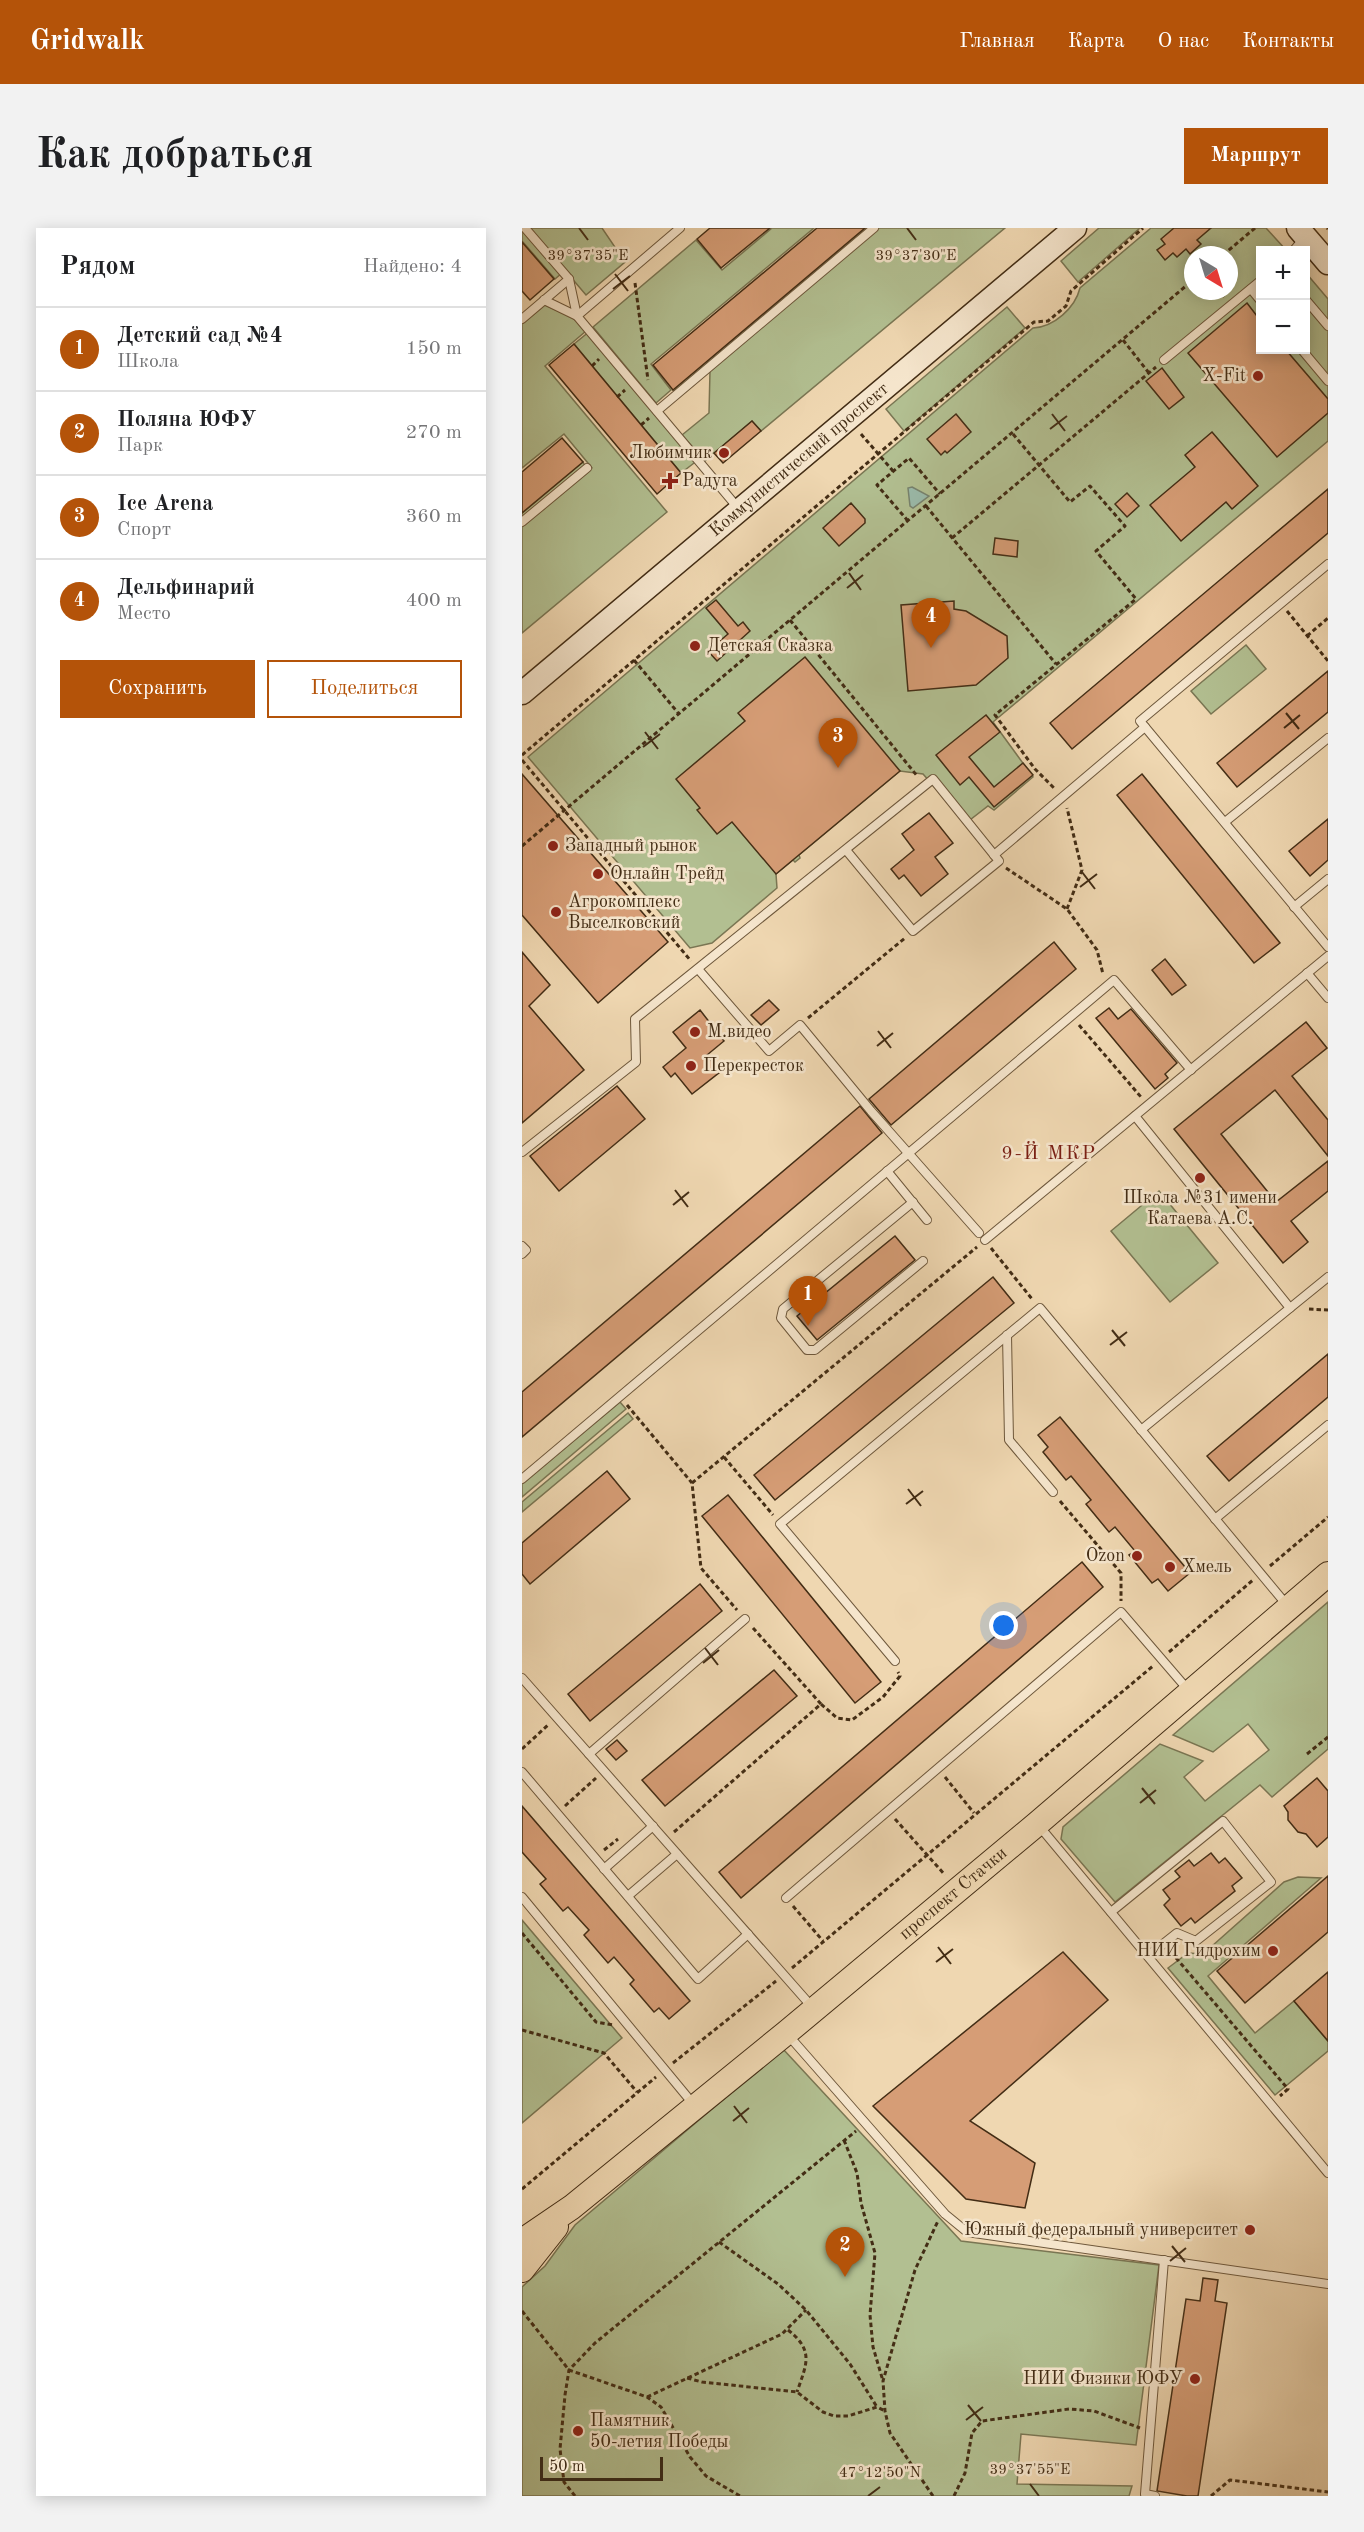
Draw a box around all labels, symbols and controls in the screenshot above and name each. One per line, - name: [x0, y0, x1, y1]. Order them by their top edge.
- text: Gridwalk: [30, 28, 145, 56]
- text: Главная: [959, 31, 1035, 52]
- text: Карта: [1068, 31, 1125, 52]
- text: О нас: [1158, 31, 1209, 52]
- text: Контакты: [1242, 31, 1334, 52]
- button: Маршрут: [1184, 128, 1328, 184]
- text: Как добраться: [36, 135, 313, 177]
- north arrow: [1184, 246, 1238, 300]
- map controls: [1256, 246, 1310, 354]
- button: +: [1256, 246, 1310, 300]
- text: 39°37'35"E: [548, 249, 628, 264]
- text: 39°37'30"E: [876, 249, 956, 264]
- text: Рядом: [60, 254, 135, 280]
- text: Найдено: 4: [363, 257, 462, 277]
- button: −: [1256, 300, 1310, 354]
- text: Детский сад №4: [117, 325, 283, 347]
- text: 1: [74, 339, 85, 359]
- text: 150 m: [406, 339, 462, 359]
- text: Школа: [117, 352, 179, 372]
- place label: X-Fit: [1203, 367, 1246, 385]
- marker: X-Fit: [1251, 369, 1265, 383]
- street label: Коммунистический проспект: [706, 380, 892, 540]
- text: Поляна ЮФУ: [117, 409, 257, 431]
- text: 2: [74, 423, 85, 443]
- text: 270 m: [406, 423, 462, 443]
- text: Парк: [117, 436, 163, 456]
- place label: Любимчик: [629, 444, 712, 462]
- marker: Любимчик: [717, 446, 731, 460]
- place label: Радуга: [682, 472, 738, 490]
- marker: Радуга: [663, 474, 677, 488]
- text: Ice Arena: [117, 493, 213, 515]
- text: 3: [74, 507, 85, 527]
- text: 360 m: [406, 507, 462, 527]
- text: Спорт: [117, 520, 171, 540]
- text: Дельфинарий: [117, 577, 255, 599]
- text: 4: [74, 591, 85, 611]
- text: 400 m: [406, 591, 462, 611]
- pin: 4: [912, 598, 950, 648]
- text: Место: [117, 604, 171, 624]
- place label: Детская Сказка: [707, 637, 833, 655]
- marker: Детская Сказка: [688, 639, 702, 653]
- button: Сохранить: [60, 660, 255, 718]
- button: Поделиться: [267, 660, 462, 718]
- pin: 3: [818, 718, 858, 768]
- place label: Западный рынок: [565, 837, 697, 855]
- marker: Западный рынок: [546, 839, 560, 853]
- place label: Онлайн Трейд: [610, 865, 724, 883]
- marker: Онлайн Трейд: [591, 867, 605, 881]
- place label: Агрокомплекс Выселковский: [568, 893, 680, 932]
- marker: Агрокомплекс Выселковский: [549, 905, 563, 919]
- place label: М.видео: [707, 1023, 772, 1041]
- marker: М.видео: [688, 1025, 702, 1039]
- place label: Перекресток: [703, 1057, 804, 1075]
- marker: Перекресток: [684, 1059, 698, 1073]
- district label: 9-Й МКР: [1001, 1141, 1097, 1164]
- marker: Школа №31 имени Катаева А.С.: [1193, 1171, 1207, 1185]
- place label: Школа №31 имени Катаева А.С.: [1123, 1189, 1277, 1228]
- pin: 1: [788, 1276, 828, 1326]
- place label: Ozon: [1086, 1547, 1125, 1565]
- marker: Ozon: [1130, 1549, 1144, 1563]
- place label: Хмель: [1182, 1558, 1232, 1576]
- marker: Хмель: [1163, 1560, 1177, 1574]
- your location: [989, 1611, 1018, 1640]
- street label: проспект Стачки: [896, 1844, 1010, 1943]
- place label: НИИ Гидрохим: [1137, 1942, 1261, 1960]
- marker: НИИ Гидрохим: [1266, 1944, 1280, 1958]
- place label: Южный федеральный университет: [964, 2221, 1238, 2240]
- marker: Южный федеральный университет: [1243, 2223, 1257, 2237]
- pin: 2: [826, 2228, 864, 2277]
- place label: НИИ Физики ЮФУ: [1023, 2370, 1183, 2388]
- marker: НИИ Физики ЮФУ: [1188, 2372, 1202, 2386]
- place label: Памятник 50-летия Победы: [590, 2412, 729, 2451]
- marker: Памятник 50-летия Победы: [571, 2424, 585, 2438]
- scale bar: [540, 2454, 663, 2482]
- text: 50 m: [549, 2459, 585, 2475]
- text: 39°37'55"E: [990, 2463, 1070, 2478]
- text: 47°12'50"N: [839, 2466, 921, 2481]

